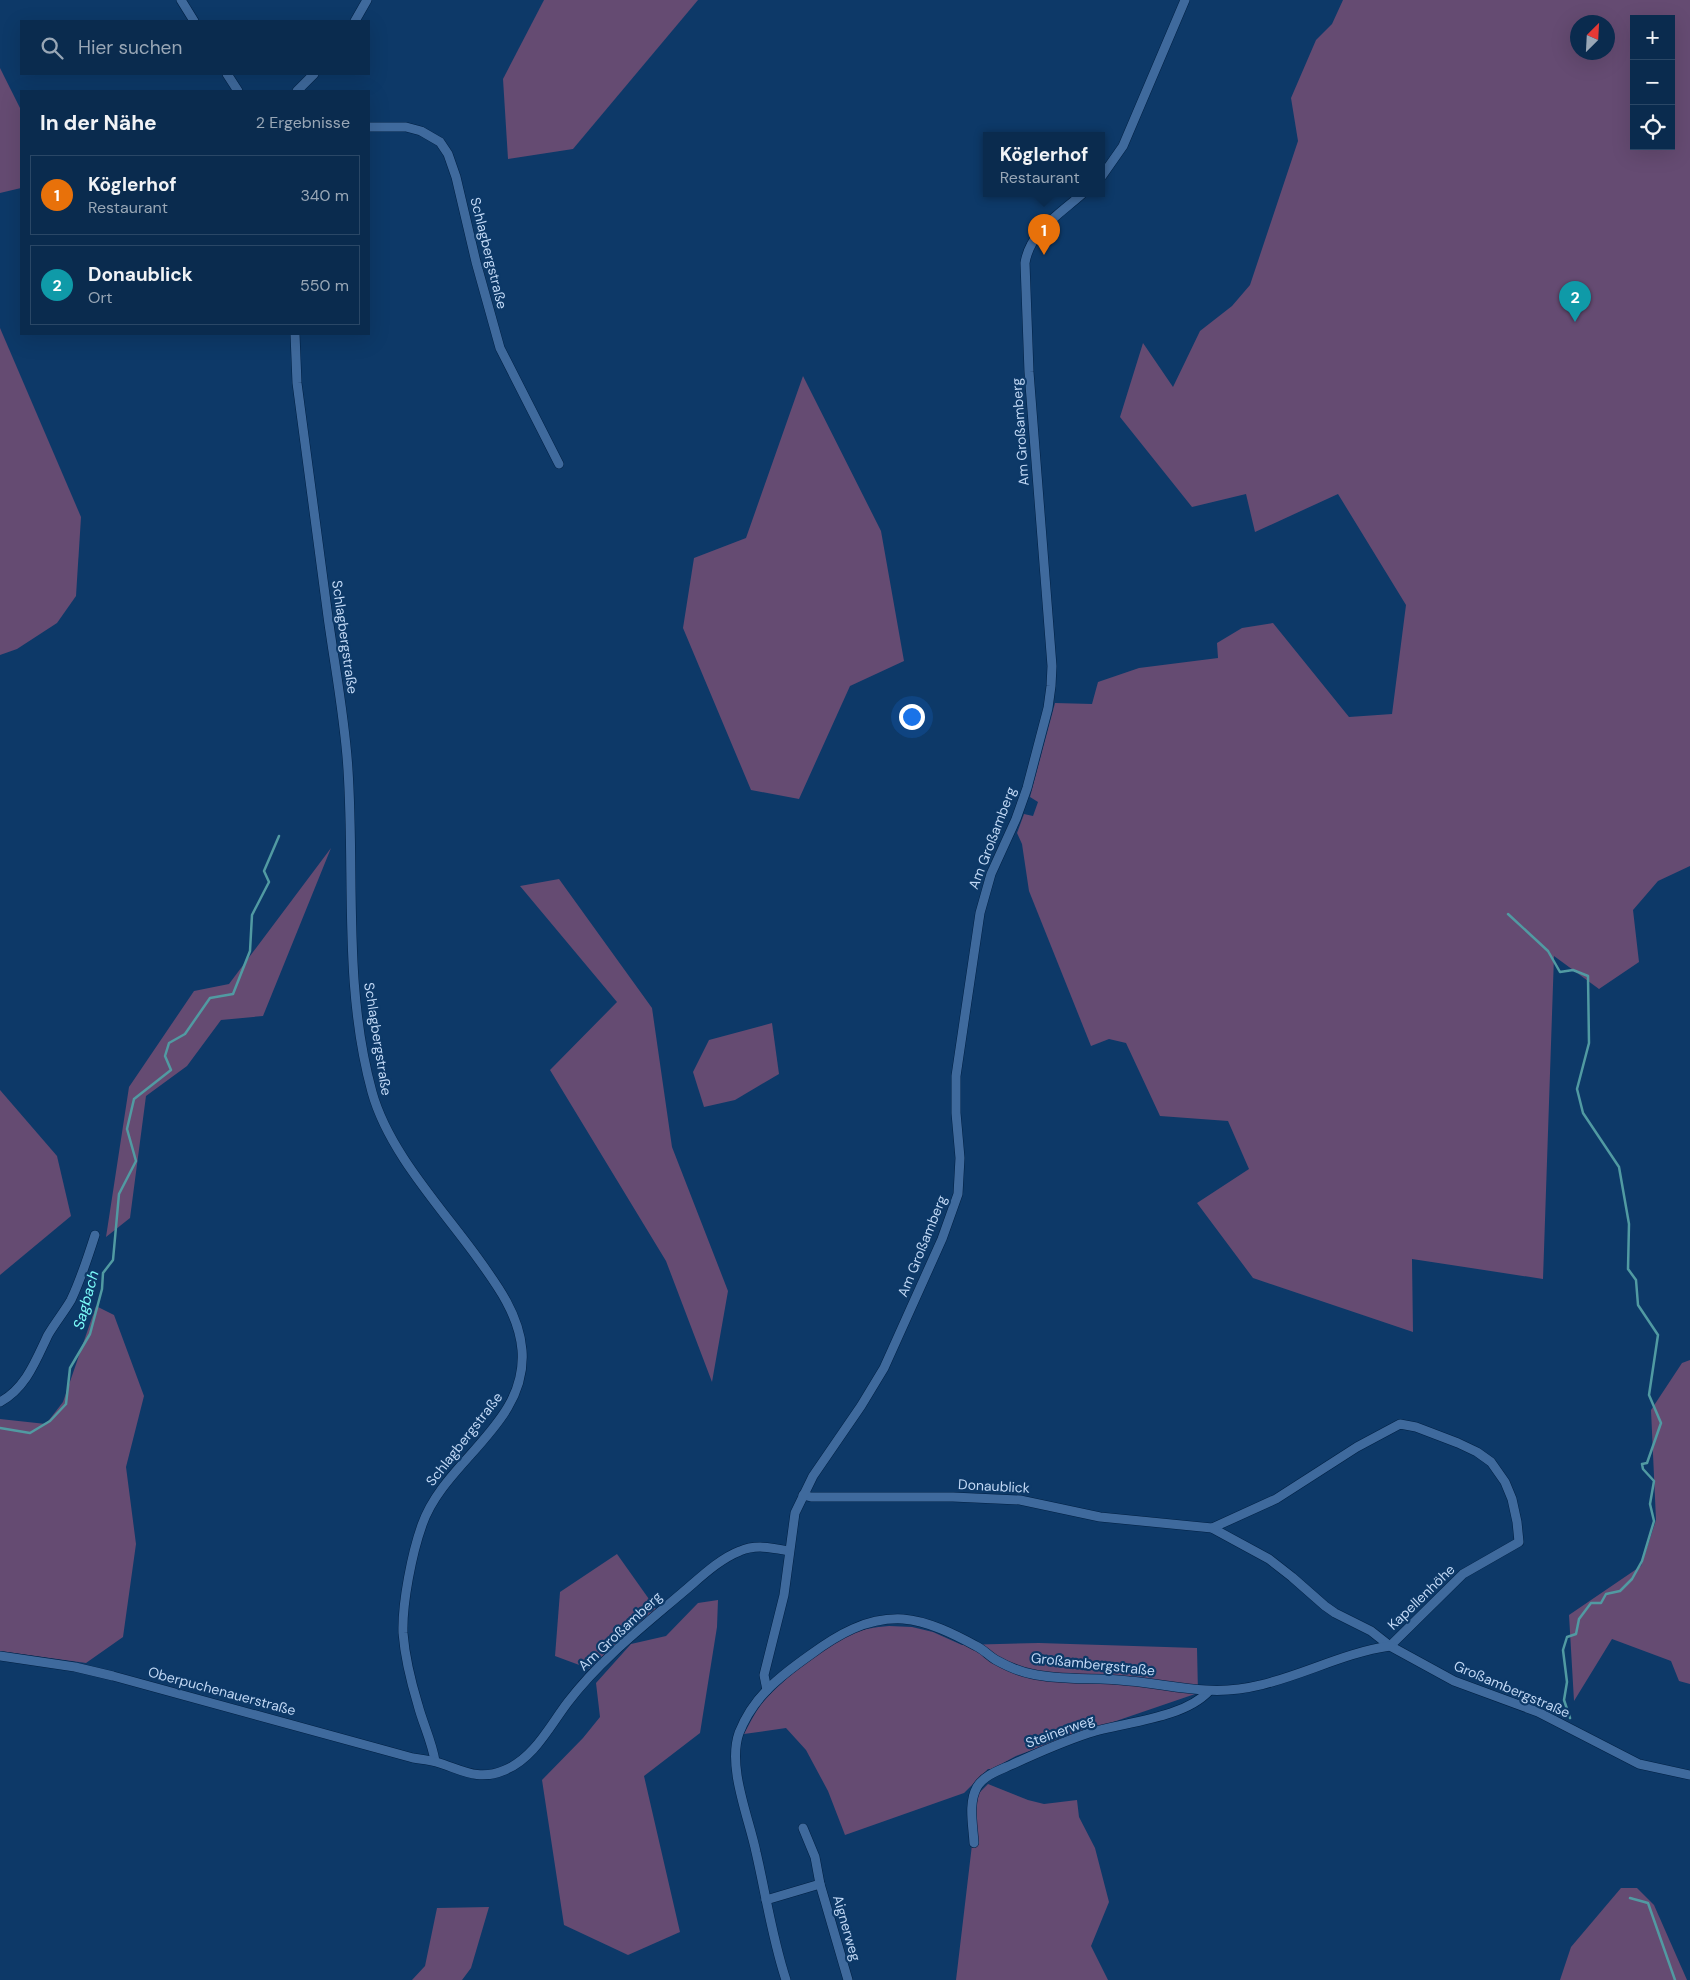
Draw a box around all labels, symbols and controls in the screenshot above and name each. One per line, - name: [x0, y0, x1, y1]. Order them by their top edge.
- north arrow: [1570, 15, 1615, 60]
- map controls: [1630, 15, 1675, 150]
- button: +: [1630, 15, 1675, 60]
- search box: [20, 20, 370, 75]
- icon: search: [38, 34, 66, 62]
- text: Hier suchen: [78, 35, 182, 60]
- button: −: [1630, 60, 1675, 105]
- button: locate: [1630, 105, 1675, 150]
- text: In der Nähe: [40, 109, 157, 137]
- text: 2 Ergebnisse: [256, 112, 350, 133]
- popup: [983, 132, 1105, 197]
- text: Köglerhof: [1000, 142, 1088, 167]
- text: Restaurant: [1000, 167, 1080, 188]
- text: Köglerhof: [88, 172, 177, 197]
- text: 1: [54, 185, 60, 206]
- text: 340 m: [300, 185, 349, 206]
- street label: Schlagbergstraße: [466, 195, 512, 311]
- text: Restaurant: [88, 197, 168, 218]
- pin: 1: [1028, 214, 1060, 255]
- text: Donaublick: [88, 262, 193, 287]
- text: 2: [52, 275, 62, 296]
- text: 550 m: [300, 275, 349, 296]
- pin: 2: [1559, 281, 1591, 322]
- text: Ort: [88, 287, 113, 308]
- street label: Am Großamberg: [1007, 377, 1033, 487]
- street label: Schlagbergstraße: [328, 579, 362, 695]
- your location: [899, 704, 925, 730]
- street label: Am Großamberg: [964, 784, 1020, 892]
- street label: Schlagbergstraße: [360, 981, 396, 1097]
- street label: Am Großamberg: [893, 1192, 951, 1300]
- water label: Sagbach: [69, 1268, 104, 1332]
- street label: Schlagbergstraße: [422, 1388, 506, 1490]
- street label: Donaublick: [958, 1475, 1030, 1497]
- street label: Kapellenhöhe: [1384, 1560, 1458, 1634]
- street label: Am Großamberg: [574, 1587, 666, 1674]
- street label: Großambergstraße: [1030, 1649, 1156, 1679]
- street label: Großambergstraße: [1451, 1656, 1573, 1722]
- street label: Oberpuchenauerstraße: [146, 1663, 298, 1719]
- street label: Steinerweg: [1023, 1710, 1097, 1752]
- street label: Aignerweg: [829, 1893, 865, 1963]

